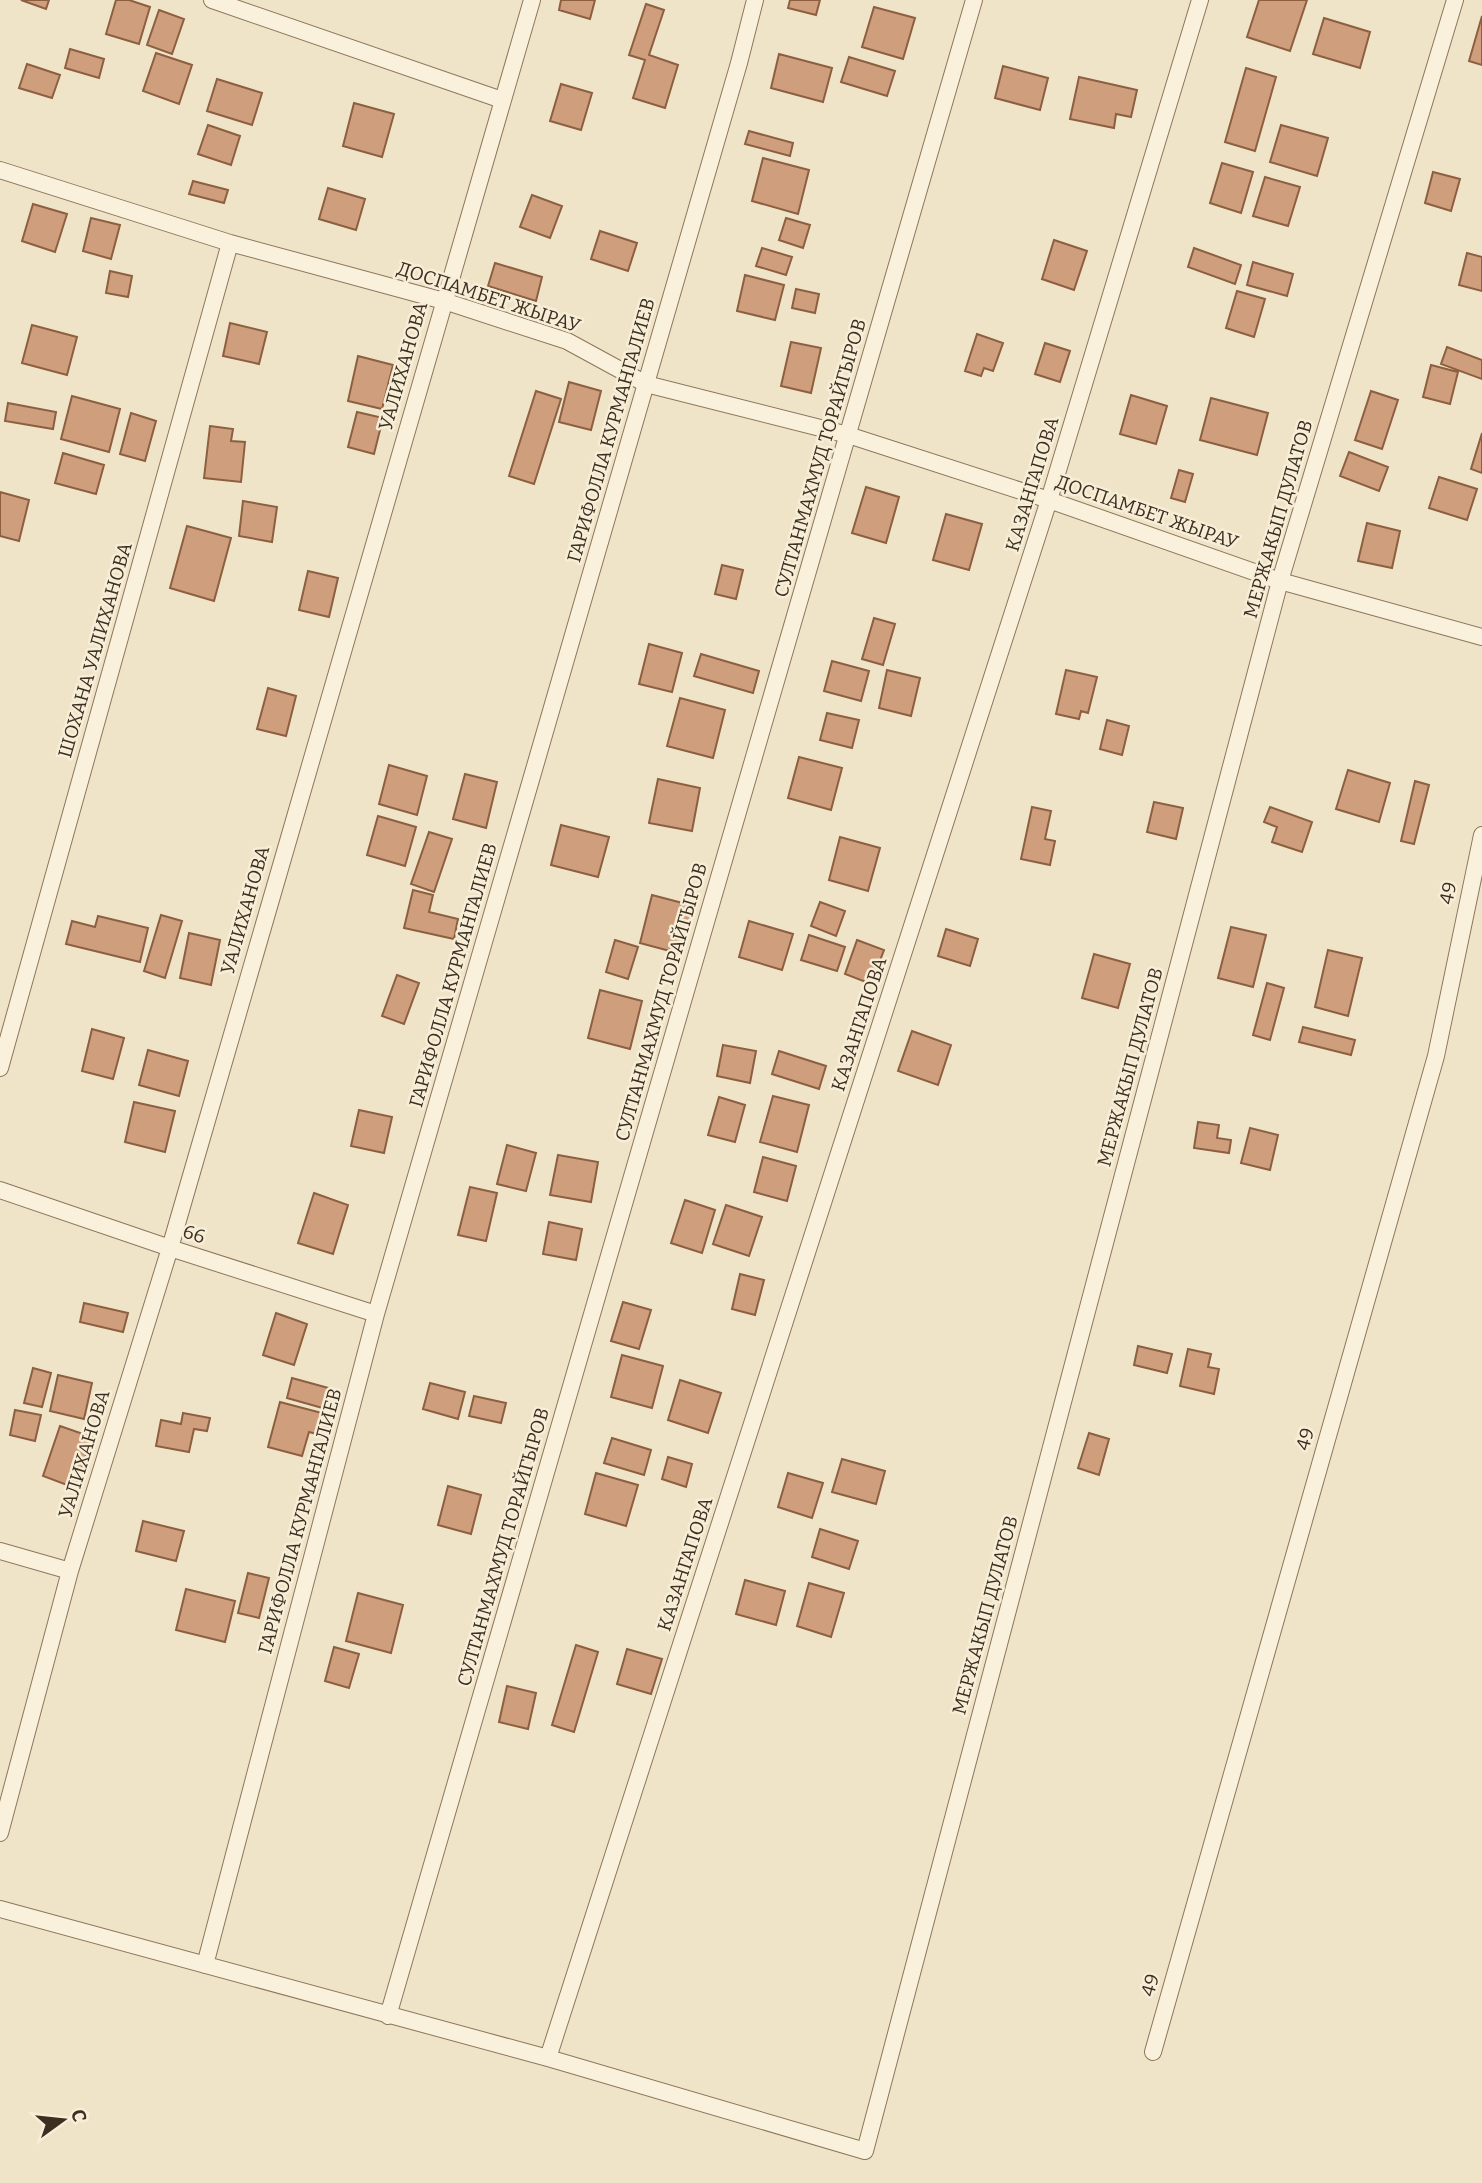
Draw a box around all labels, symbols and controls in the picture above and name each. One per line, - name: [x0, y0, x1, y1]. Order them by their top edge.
- street label: ДОСПАМБЕТ ЖЫРАУ: [395, 257, 584, 338]
- street label: ГАРИФОЛЛА КУРМАНГАЛИЕВ: [562, 295, 660, 565]
- street label: УАЛИХАНОВА: [374, 299, 432, 433]
- street label: СУЛТАНМАХМУД ТОРАЙГЫРОВ: [769, 316, 871, 600]
- street label: КАЗАНГАПОВА: [1001, 413, 1064, 554]
- street label: МЕРЖАКЫП ДУЛАТОВ: [1239, 417, 1317, 621]
- street label: ДОСПАМБЕТ ЖЫРАУ: [1053, 470, 1241, 554]
- street label: ШОХАНА УАЛИХАНОВА: [53, 539, 137, 760]
- street label: ГАРИФОЛЛА КУРМАНГАЛИЕВ: [404, 840, 502, 1110]
- street label: УАЛИХАНОВА: [216, 843, 274, 977]
- street label: СУЛТАНМАХМУД ТОРАЙГЫРОВ: [610, 860, 712, 1144]
- street label: 49: [1434, 880, 1462, 906]
- street label: КАЗАНГАПОВА: [826, 954, 892, 1094]
- street label: МЕРЖАКЫП ДУЛАТОВ: [1092, 965, 1168, 1169]
- street label: 66: [180, 1220, 208, 1248]
- street label: ГАРИФОЛЛА КУРМАНГАЛИЕВ: [253, 1386, 347, 1656]
- street label: УАЛИХАНОВА: [54, 1387, 115, 1521]
- street label: СУЛТАНМАХМУД ТОРАЙГЫРОВ: [452, 1405, 554, 1689]
- street label: 49: [1291, 1425, 1319, 1453]
- street label: КАЗАНГАПОВА: [652, 1494, 718, 1634]
- street label: МЕРЖАКЫП ДУЛАТОВ: [947, 1513, 1023, 1717]
- street label: 49: [1136, 1971, 1164, 1999]
- north arrow: [28, 2085, 98, 2155]
- text: С: [66, 2107, 92, 2125]

